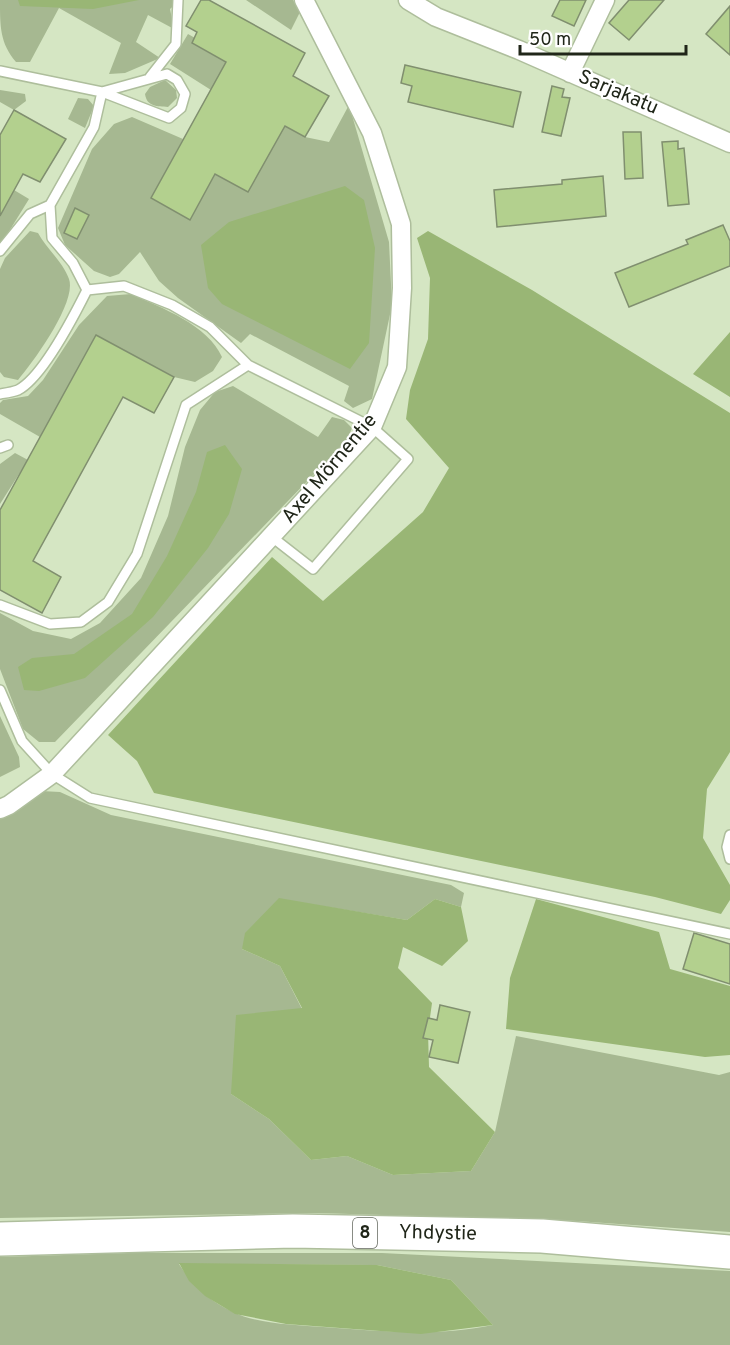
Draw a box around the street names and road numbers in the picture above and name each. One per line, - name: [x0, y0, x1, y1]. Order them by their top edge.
- street label: Sarjakatu: [574, 64, 662, 122]
- street label: Axel Mörnentie: [276, 409, 384, 529]
- road number: 8: [353, 1218, 377, 1248]
- street label: Yhdystie: [399, 1220, 477, 1248]

